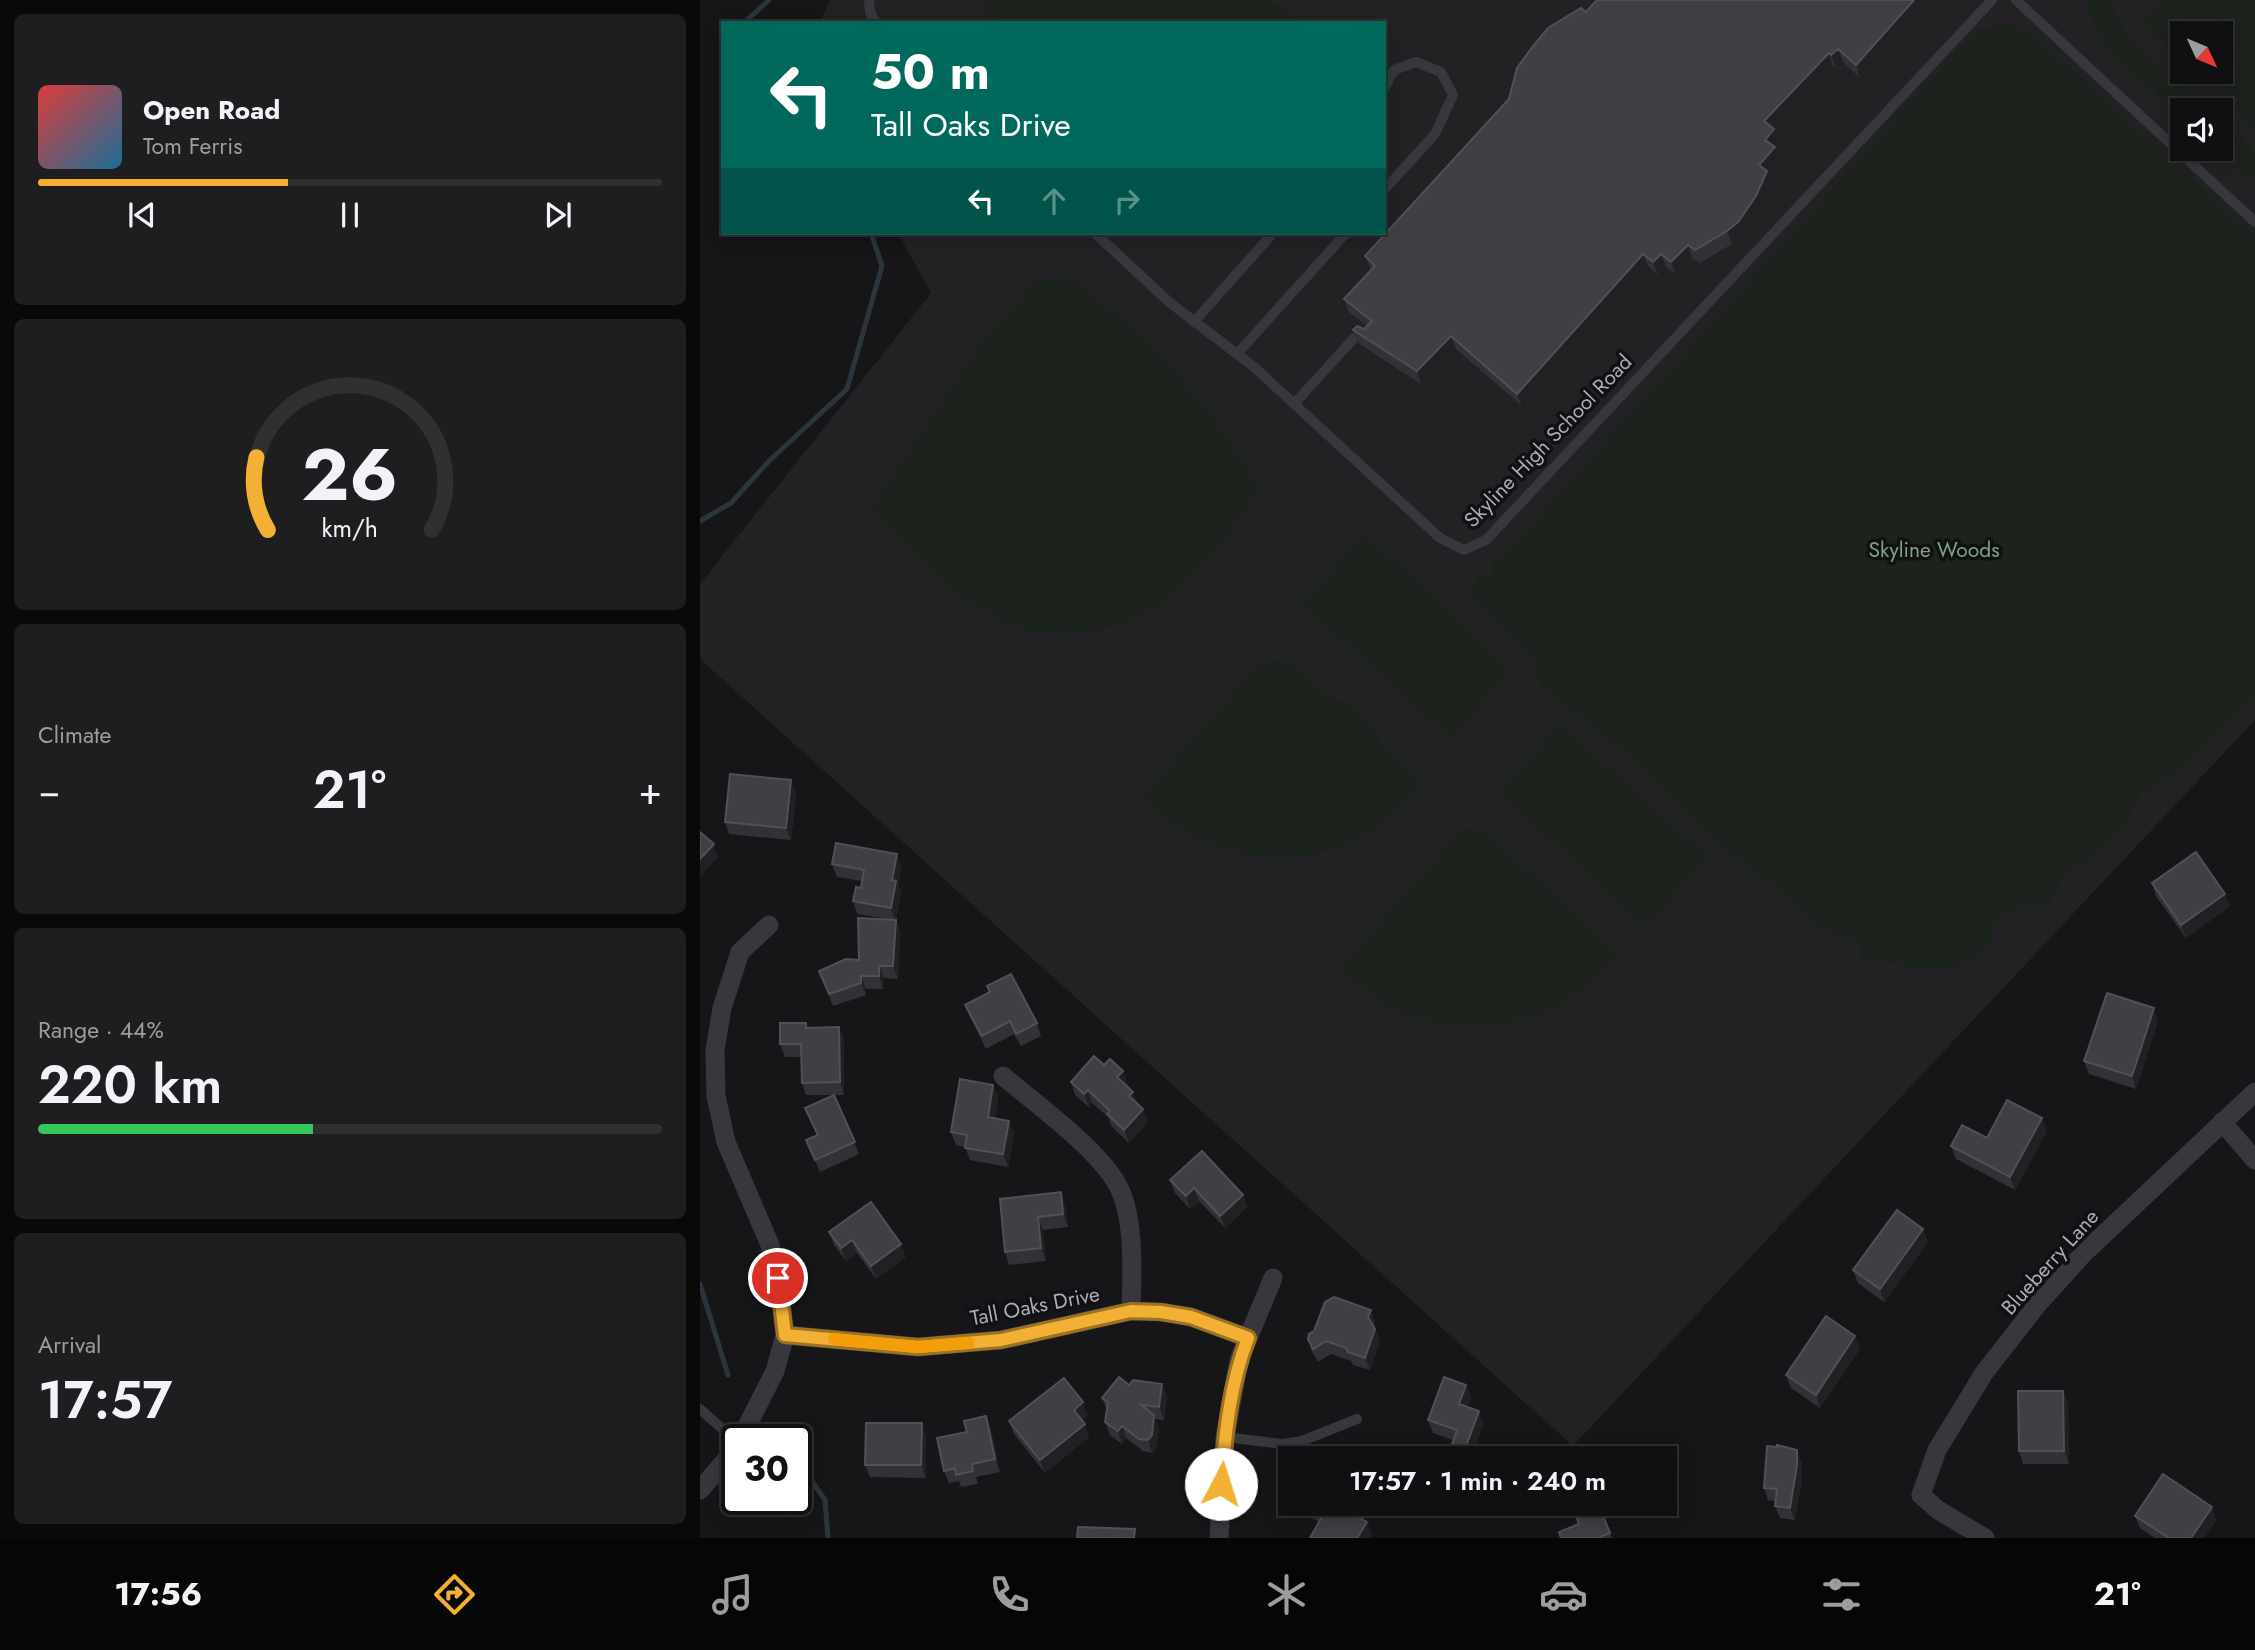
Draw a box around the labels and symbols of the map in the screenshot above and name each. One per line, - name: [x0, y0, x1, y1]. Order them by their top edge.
- north arrow: [2170, 21, 2233, 84]
- street label: Skyline High School Road: [1457, 348, 1639, 534]
- park label: Skyline Woods: [1868, 535, 2000, 565]
- street label: Blueberry Lane: [1994, 1202, 2106, 1322]
- pin: [748, 1248, 808, 1308]
- street label: Tall Oaks Drive: [968, 1279, 1102, 1333]
- speed limit sign: 30: [721, 1424, 812, 1515]
- position arrow: [1184, 1447, 1258, 1521]

